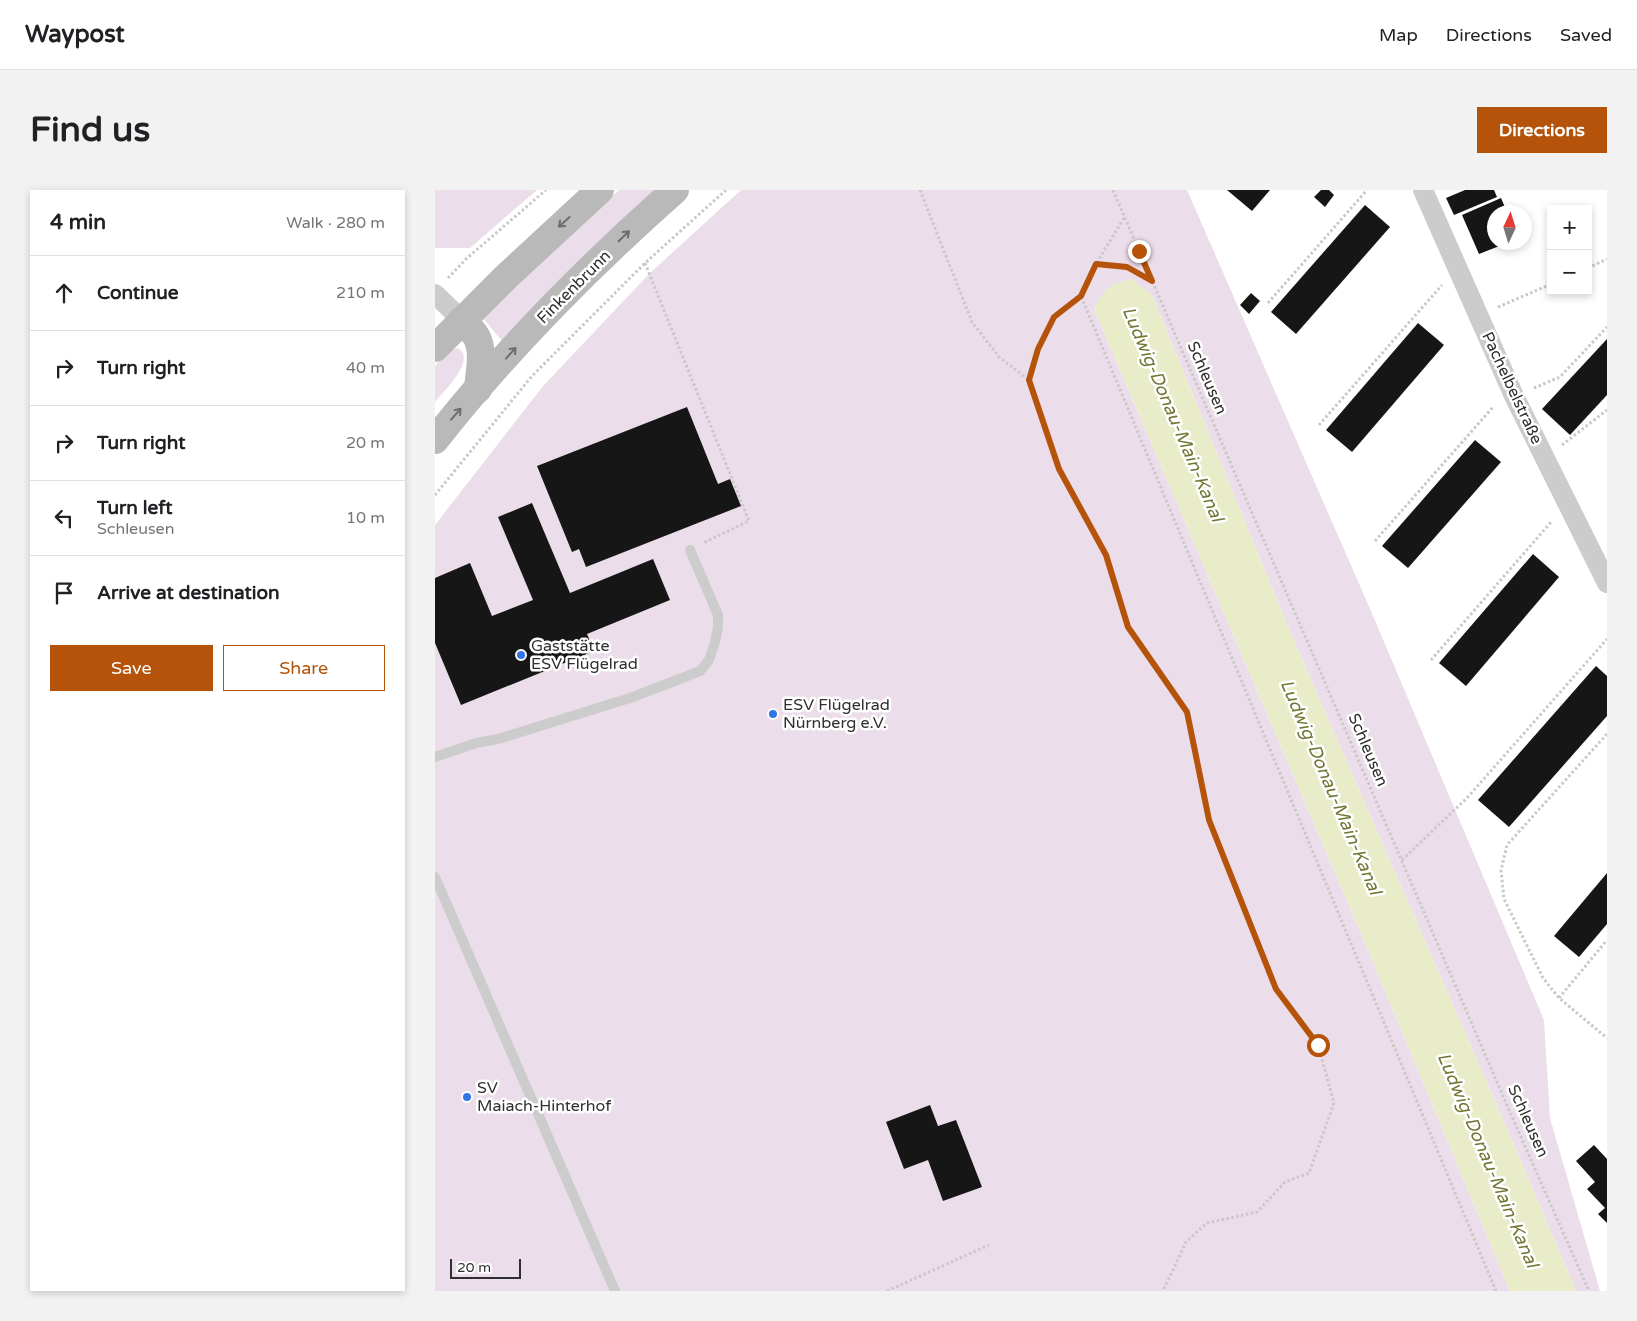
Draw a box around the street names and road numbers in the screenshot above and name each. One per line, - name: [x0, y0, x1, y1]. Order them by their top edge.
- street label: Finkenbrunn: [533, 246, 615, 328]
- street label: Pachelbelstraße: [1477, 329, 1547, 447]
- street label: Schleusen: [1183, 338, 1231, 418]
- street label: Schleusen: [1344, 710, 1392, 790]
- street label: Schleusen: [1503, 1082, 1553, 1160]

